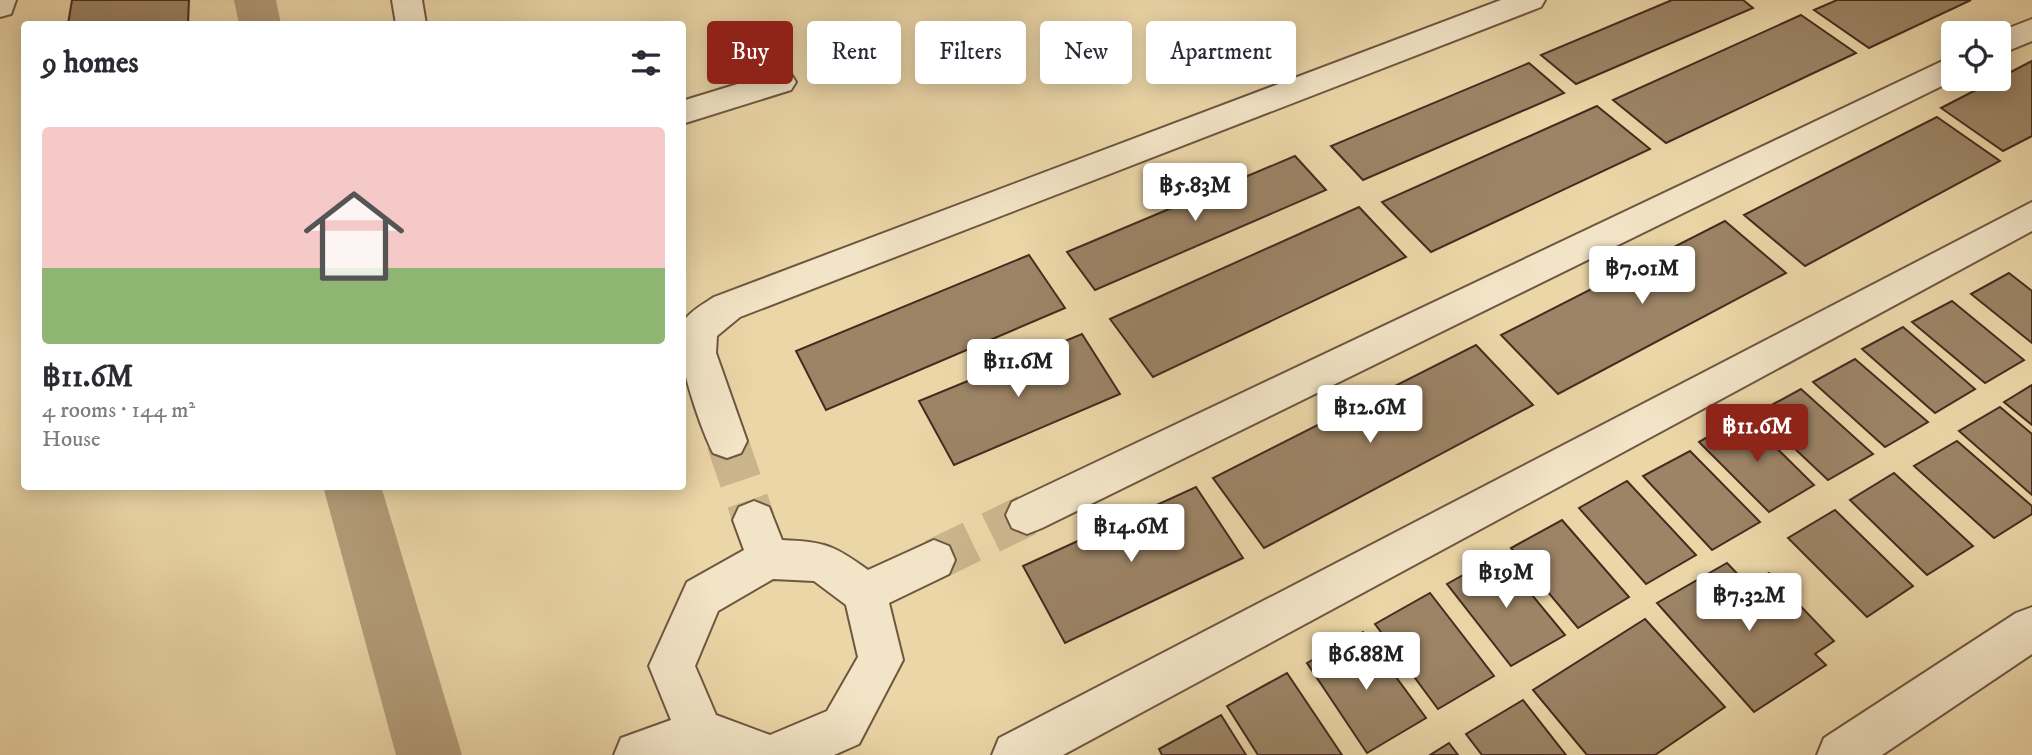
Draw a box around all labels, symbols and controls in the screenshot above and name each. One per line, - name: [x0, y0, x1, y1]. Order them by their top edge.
- chip: Buy: [707, 21, 793, 84]
- chip: Rent: [807, 21, 901, 84]
- chip: Filters: [915, 21, 1026, 84]
- chip: New: [1040, 21, 1132, 84]
- chip: Apartment: [1146, 21, 1296, 84]
- map controls: [1941, 21, 2011, 91]
- button: locate: [1941, 21, 2011, 91]
- icon: filters: [627, 44, 665, 82]
- text: 9 homes: [42, 45, 139, 82]
- pin: ฿5.83M: [1138, 164, 1252, 223]
- text: ฿5.83M: [1159, 171, 1231, 200]
- icon: home: [291, 173, 417, 299]
- pin: ฿7.01M: [1585, 246, 1699, 306]
- text: ฿7.01M: [1605, 254, 1679, 283]
- pin: ฿11.6M: [961, 340, 1075, 399]
- text: ฿11.6M: [983, 347, 1053, 376]
- text: ฿11.6M: [42, 359, 133, 396]
- pin: ฿12.6M: [1313, 386, 1427, 445]
- text: ฿12.6M: [1333, 393, 1407, 422]
- text: 4 rooms · 144 m²: [42, 396, 195, 425]
- pin: ฿11.6M: [1700, 405, 1814, 464]
- text: ฿11.6M: [1722, 412, 1792, 441]
- text: House: [42, 425, 100, 454]
- pin: ฿14.6M: [1074, 504, 1188, 564]
- text: ฿14.6M: [1093, 512, 1169, 541]
- pin: ฿19M: [1465, 550, 1547, 610]
- text: ฿19M: [1478, 558, 1534, 587]
- pin: ฿7.32M: [1692, 574, 1806, 633]
- text: ฿7.32M: [1713, 581, 1785, 610]
- pin: ฿6.88M: [1309, 632, 1423, 692]
- text: ฿6.88M: [1328, 640, 1404, 669]

